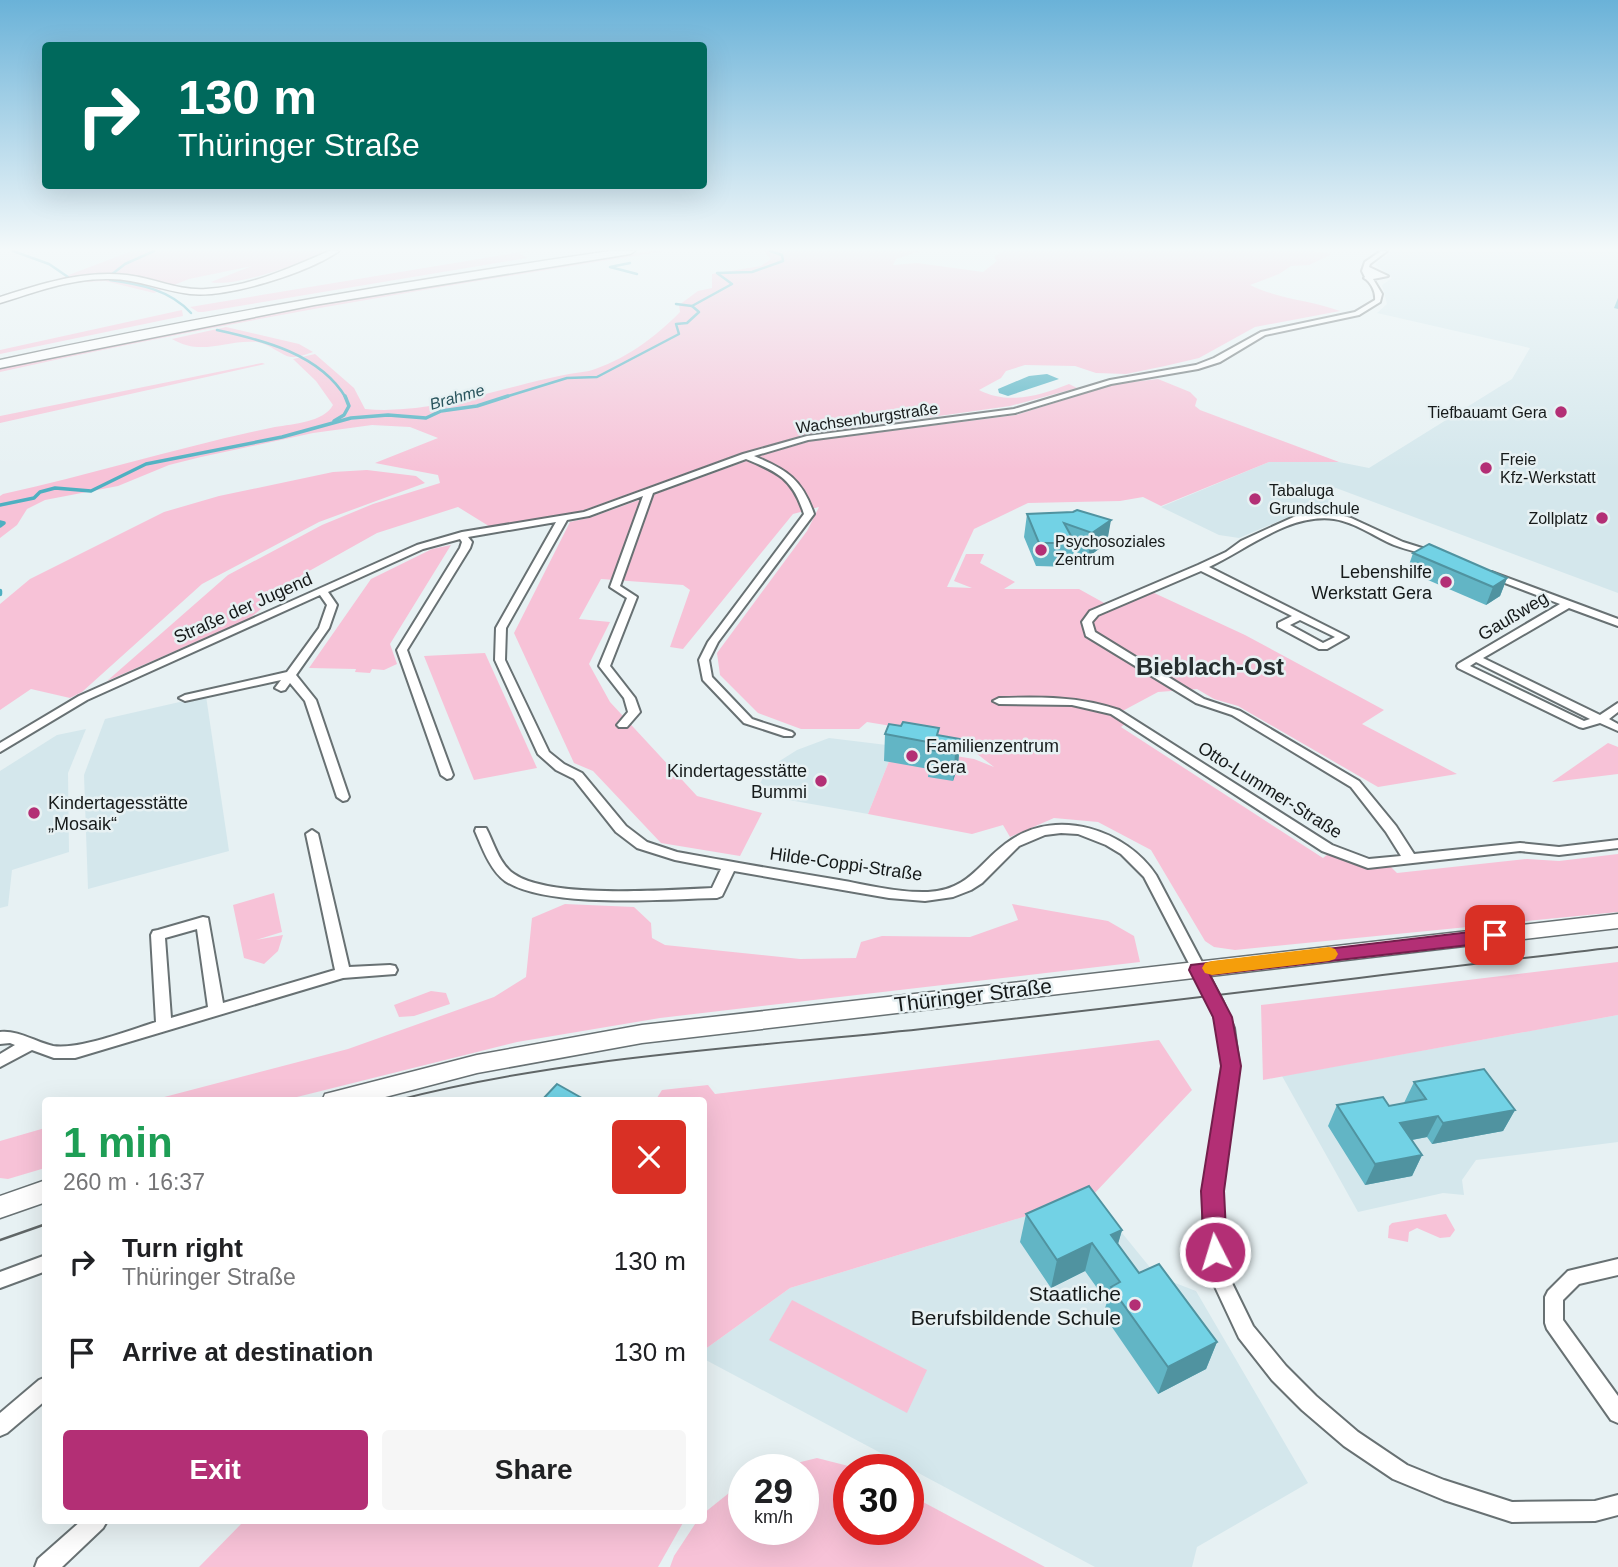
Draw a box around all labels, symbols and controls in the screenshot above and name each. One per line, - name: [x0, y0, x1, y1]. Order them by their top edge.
- icon: right: [63, 70, 154, 161]
- text: 130 m: [178, 70, 317, 124]
- text: Thüringer Straße: [178, 127, 420, 163]
- water label: Brahme: [428, 381, 486, 413]
- street label: Wachsenburgstraße: [795, 400, 939, 436]
- place label: Tiefbauamt Gera: [1428, 404, 1547, 421]
- marker: Tiefbauamt Gera: [1553, 404, 1569, 420]
- place label: Freie Kfz-Werkstatt: [1500, 451, 1596, 486]
- marker: Freie Kfz-Werkstatt: [1478, 460, 1494, 476]
- place label: Tabaluga Grundschule: [1269, 482, 1360, 517]
- marker: Tabaluga Grundschule: [1247, 491, 1263, 507]
- place label: Zollplatz: [1528, 510, 1588, 527]
- marker: Zollplatz: [1594, 510, 1610, 526]
- place label: Psychosoziales Zentrum: [1055, 533, 1165, 568]
- marker: Psychosoziales Zentrum: [1033, 542, 1049, 558]
- place label: Lebenshilfe Werkstatt Gera: [1311, 562, 1433, 603]
- street label: Straße der Jugend: [171, 569, 315, 647]
- marker: Lebenshilfe Werkstatt Gera: [1438, 574, 1454, 590]
- street label: Gaußweg: [1474, 587, 1552, 645]
- district label: Bieblach-Ost: [1136, 653, 1284, 680]
- place label: Familienzentrum Gera: [926, 736, 1059, 777]
- street label: Otto-Lummer-Straße: [1194, 738, 1346, 842]
- marker: Familienzentrum Gera: [904, 748, 920, 764]
- place label: Kindertagesstätte Bummi: [667, 761, 807, 802]
- marker: Kindertagesstätte Bummi: [813, 773, 829, 789]
- place label: Kindertagesstätte „Mosaik“: [48, 793, 188, 834]
- marker: Kindertagesstätte „Mosaik“: [26, 805, 42, 821]
- street label: Hilde-Coppi-Straße: [768, 843, 924, 885]
- pin: [1465, 905, 1525, 965]
- icon: arrive: [1476, 916, 1514, 954]
- street label: Thüringer Straße: [893, 974, 1053, 1016]
- text: 1 min: [63, 1119, 173, 1166]
- button: close: [612, 1120, 686, 1194]
- text: 260 m · 16:37: [63, 1169, 205, 1195]
- position arrow: [1178, 1215, 1252, 1289]
- text: Turn right: [122, 1233, 243, 1263]
- icon: right: [63, 1243, 101, 1281]
- text: 130 m: [614, 1246, 686, 1276]
- text: Thüringer Straße: [122, 1264, 296, 1290]
- place label: Staatliche Berufsbildende Schule: [911, 1282, 1121, 1329]
- marker: Staatliche Berufsbildende Schule: [1127, 1297, 1143, 1313]
- icon: arrive: [63, 1334, 101, 1372]
- text: Arrive at destination: [122, 1337, 373, 1367]
- text: 130 m: [614, 1337, 686, 1367]
- button: Exit: [63, 1430, 368, 1510]
- button: Share: [382, 1430, 686, 1510]
- speed limit sign: 30: [833, 1454, 924, 1545]
- text: 29: [754, 1471, 793, 1510]
- text: km/h: [754, 1507, 793, 1527]

